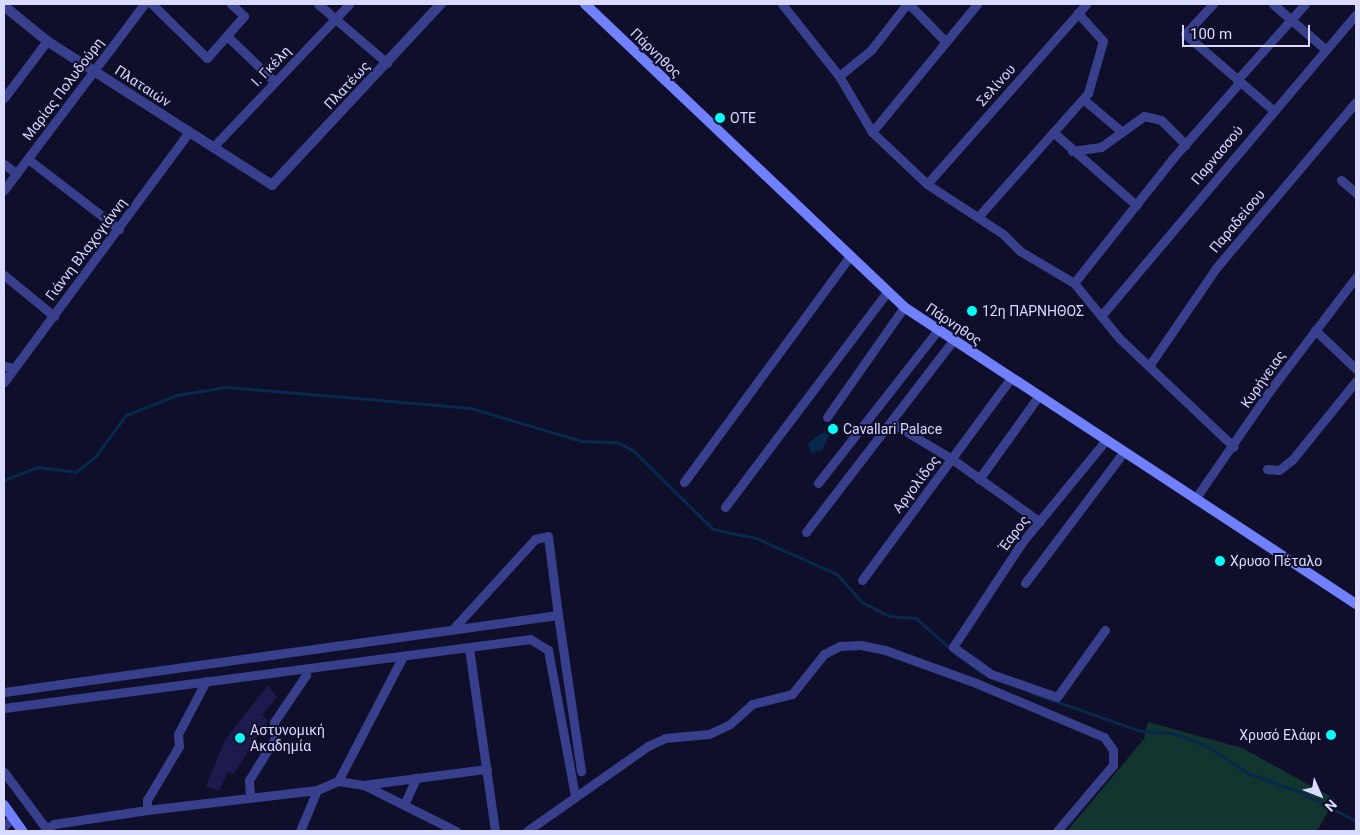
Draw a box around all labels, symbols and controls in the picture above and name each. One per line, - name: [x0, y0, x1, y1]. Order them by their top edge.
- scale bar: [1185, 15, 1312, 47]
- street label: Πάρνηθος: [627, 25, 685, 81]
- text: 100 m: [1190, 25, 1232, 43]
- street label: Μαρίας Πολυδούρη: [19, 34, 107, 144]
- street label: Ι. Γκέλη: [248, 42, 294, 90]
- street label: Πλατέως: [321, 57, 373, 113]
- street label: Σελίνου: [973, 61, 1019, 109]
- street label: Πλαταιών: [112, 62, 174, 110]
- place label: ΟΤΕ: [730, 110, 756, 126]
- marker: ΟΤΕ: [714, 112, 726, 124]
- street label: Παρνασσού: [1187, 122, 1247, 188]
- street label: Παραδείσου: [1206, 186, 1268, 256]
- street label: Γιάννη Βλαχογιάννη: [42, 194, 130, 304]
- street label: Πάρνηθος: [923, 299, 985, 349]
- place label: 12η ΠΑΡΝΗΘΟΣ: [982, 303, 1084, 319]
- marker: 12η ΠΑΡΝΗΘΟΣ: [966, 305, 978, 317]
- street label: Κυρήνειας: [1237, 347, 1289, 411]
- place label: Cavallari Palace: [843, 421, 942, 437]
- marker: Cavallari Palace: [827, 423, 839, 435]
- street label: Αργολίδος: [889, 452, 943, 516]
- street label: Έαρος: [995, 512, 1033, 554]
- place label: Χρυσο Πέταλο: [1230, 553, 1322, 569]
- marker: Χρυσο Πέταλο: [1214, 555, 1226, 567]
- place label: Αστυνομική Ακαδημία: [250, 722, 325, 754]
- place label: Χρυσό Ελάφι: [1239, 727, 1321, 743]
- marker: Χρυσό Ελάφι: [1325, 729, 1337, 741]
- marker: Αστυνομική Ακαδημία: [234, 732, 246, 744]
- north arrow: [1295, 770, 1345, 820]
- text: N: [1322, 796, 1340, 815]

